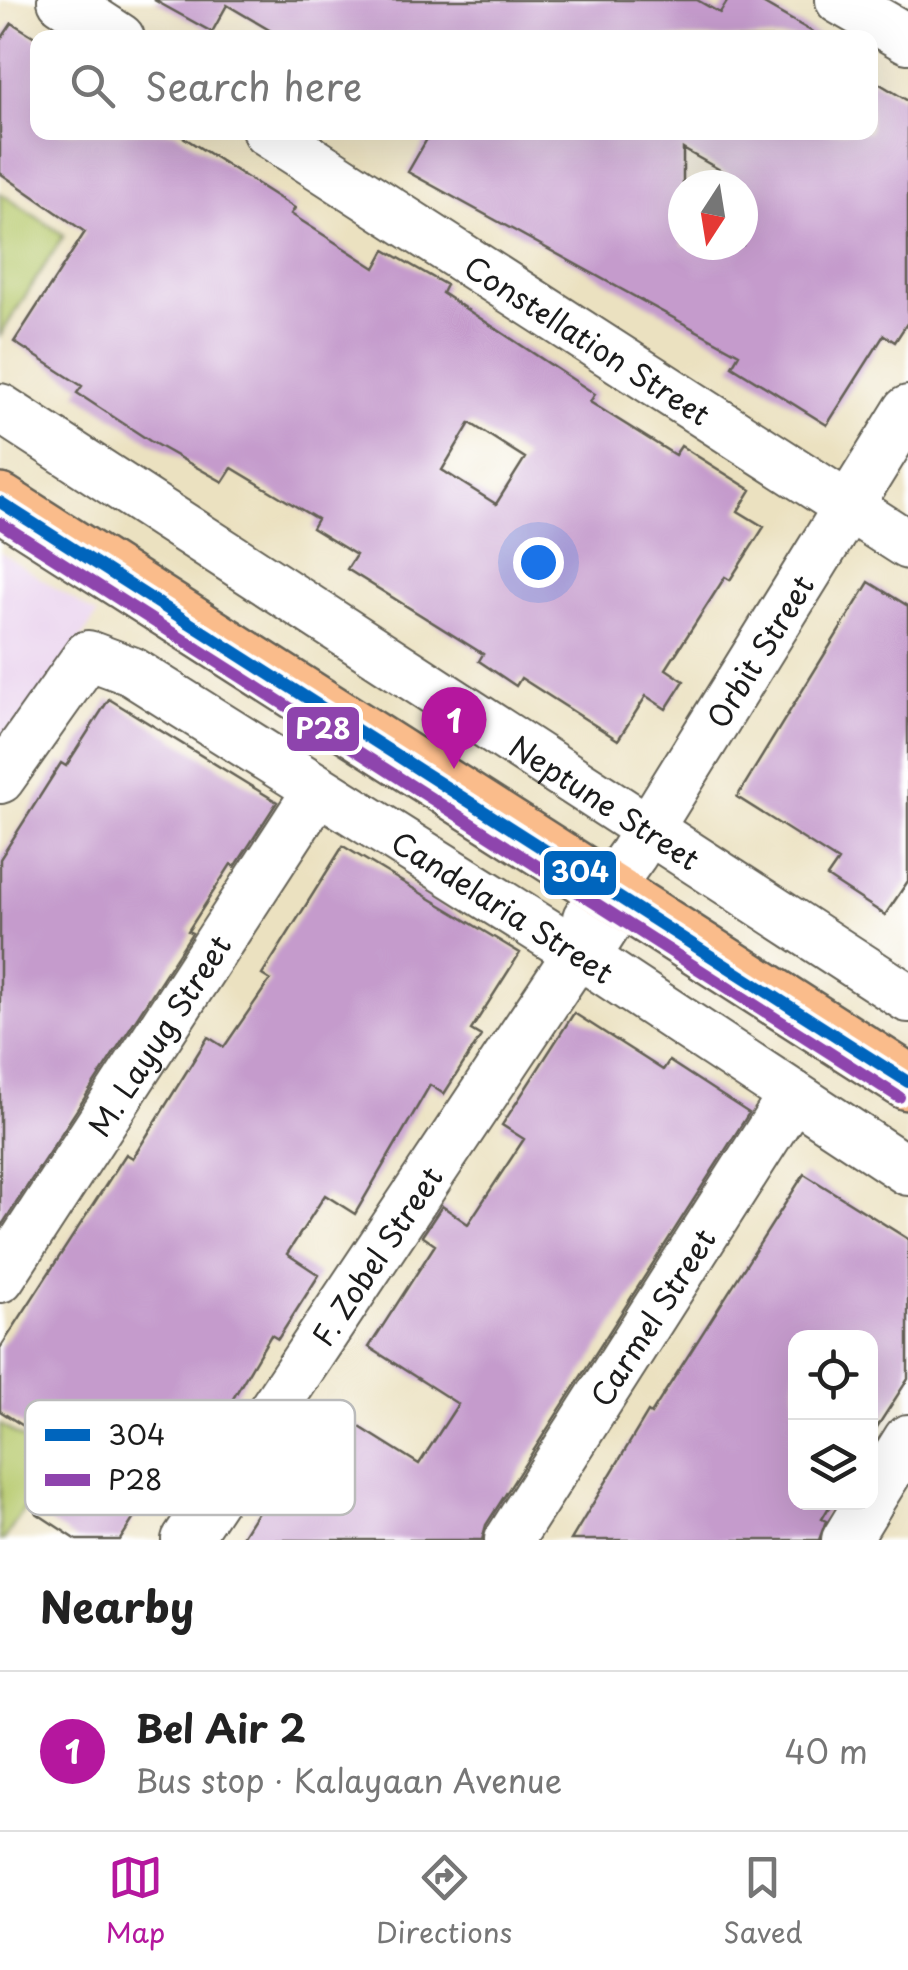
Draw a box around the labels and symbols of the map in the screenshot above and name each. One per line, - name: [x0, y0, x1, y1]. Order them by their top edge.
- north arrow: [668, 170, 758, 260]
- street label: Constellation Street: [456, 243, 720, 435]
- your location: [513, 537, 564, 588]
- street label: Orbit Street: [694, 565, 824, 736]
- pin: 1: [422, 686, 486, 769]
- line badge: P28: [285, 705, 361, 753]
- text: P28: [295, 706, 351, 749]
- street label: Neptune Street: [501, 723, 709, 880]
- street label: Candelaria Street: [383, 818, 623, 993]
- line badge: 304: [542, 849, 618, 897]
- text: 304: [551, 849, 609, 892]
- street label: M. Layug Street: [76, 925, 241, 1145]
- street label: F. Zobel Street: [299, 1157, 452, 1354]
- street label: Carmel Street: [578, 1219, 725, 1414]
- legend: [25, 1400, 355, 1515]
- text: 304: [108, 1412, 165, 1455]
- text: P28: [108, 1457, 163, 1500]

